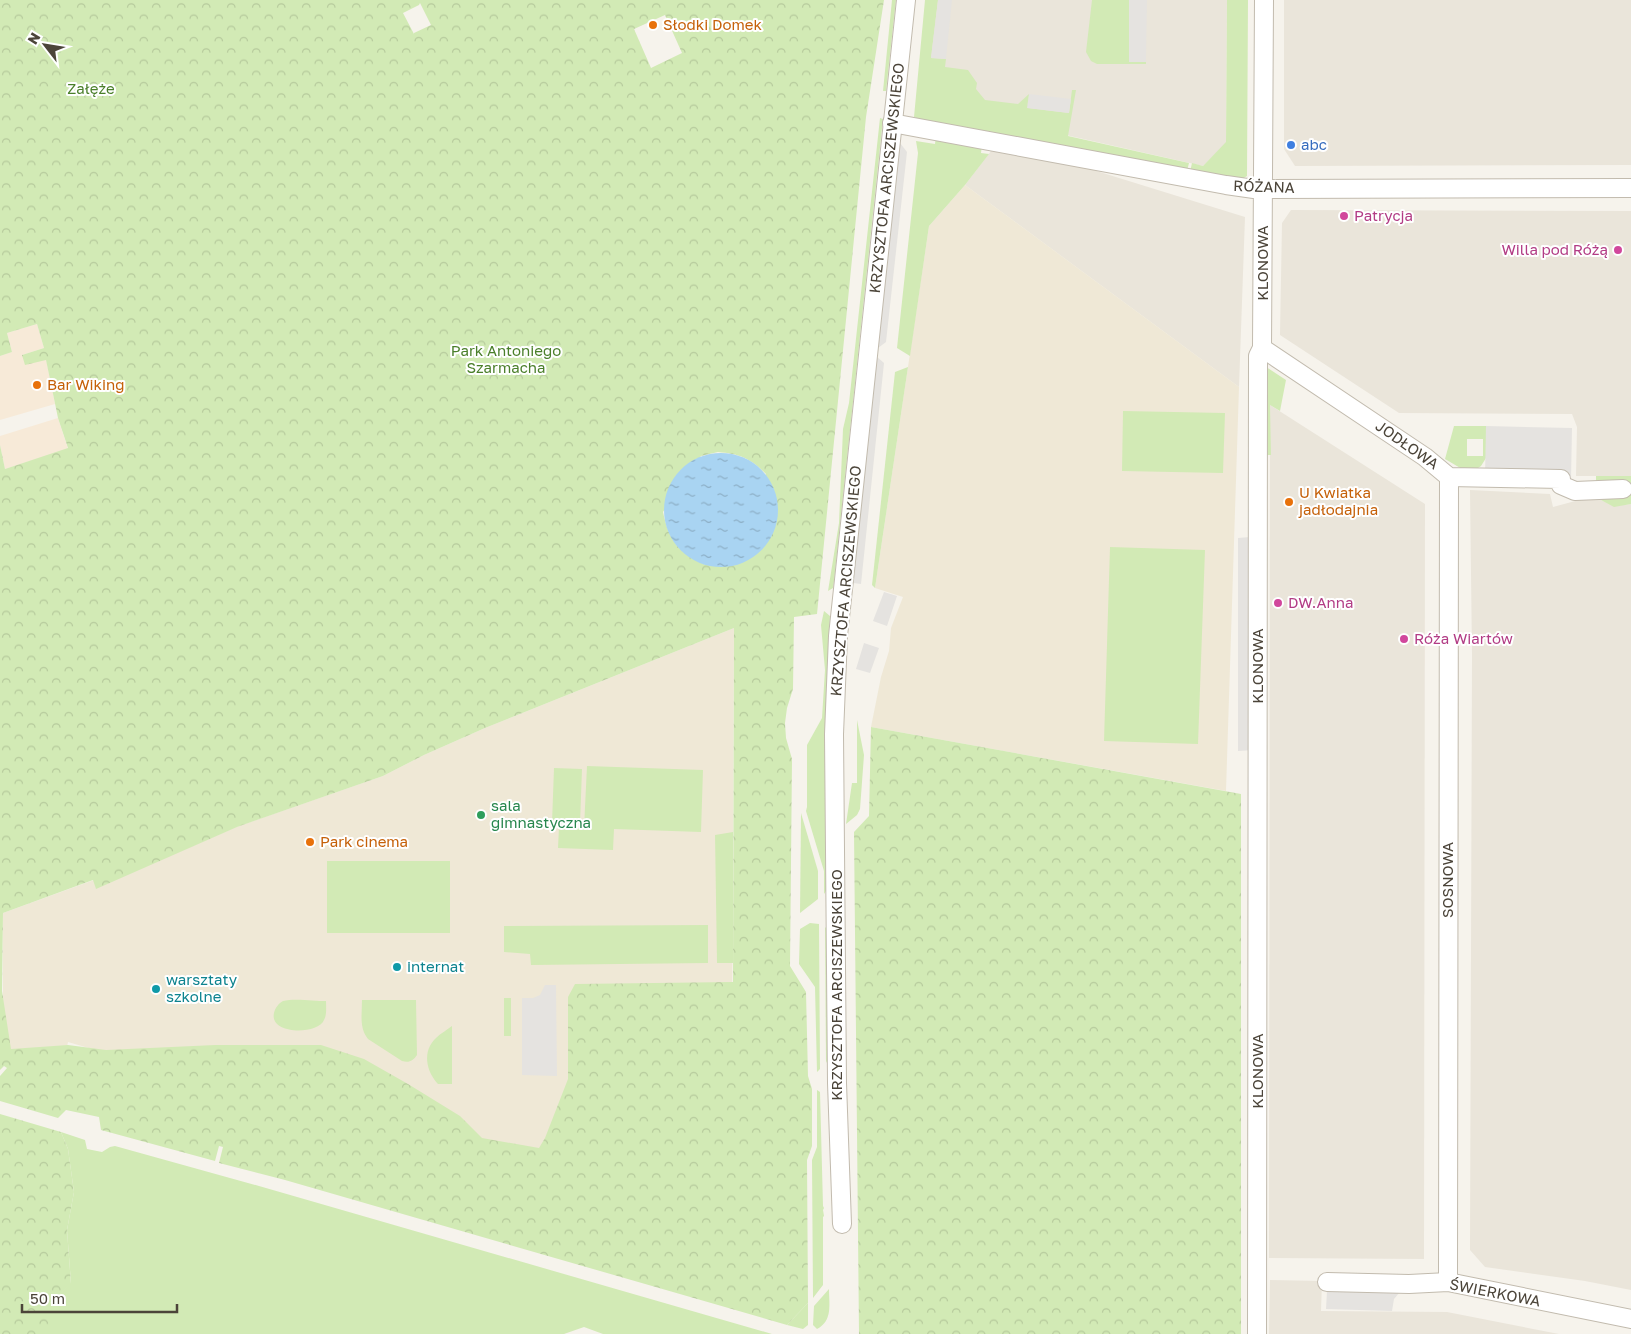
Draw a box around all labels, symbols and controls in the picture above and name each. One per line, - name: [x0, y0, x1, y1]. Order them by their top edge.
- place label: Słodki Domek: [663, 15, 762, 33]
- marker: Słodki Domek: [647, 19, 659, 31]
- north arrow: [20, 20, 70, 70]
- text: N: [23, 29, 43, 47]
- street label: KRZYSZTOFA ARCISZEWSKIEGO: [865, 62, 907, 294]
- park label: Załęże: [67, 79, 115, 97]
- place label: abc: [1301, 135, 1327, 153]
- marker: abc: [1285, 139, 1297, 151]
- street label: RÓŻANA: [1233, 176, 1295, 196]
- place label: Patrycja: [1354, 206, 1413, 224]
- marker: Patrycja: [1338, 210, 1350, 222]
- street label: KLONOWA: [1253, 225, 1271, 301]
- place label: Willa pod Różą: [1501, 240, 1608, 258]
- marker: Willa pod Różą: [1612, 244, 1624, 256]
- park label: Park Antoniego Szarmacha: [451, 341, 561, 376]
- place label: Bar Wiking: [47, 375, 125, 393]
- marker: Bar Wiking: [31, 379, 43, 391]
- street label: JODŁOWA: [1373, 416, 1443, 472]
- street label: KRZYSZTOFA ARCISZEWSKIEGO: [826, 465, 864, 697]
- place label: U Kwiatka jadłodajnia: [1298, 483, 1378, 518]
- marker: U Kwiatka jadłodajnia: [1283, 496, 1295, 508]
- place label: DW.Anna: [1288, 593, 1353, 611]
- marker: DW.Anna: [1272, 597, 1284, 609]
- street label: KLONOWA: [1248, 628, 1266, 704]
- place label: Róża Wiartów: [1414, 629, 1513, 647]
- marker: Róża Wiartów: [1398, 633, 1410, 645]
- place label: sala gimnastyczna: [491, 796, 591, 831]
- marker: sala gimnastyczna: [475, 809, 487, 821]
- place label: Park cinema: [320, 832, 408, 850]
- marker: Park cinema: [304, 836, 316, 848]
- street label: SOSNOWA: [1438, 842, 1456, 918]
- street label: KRZYSZTOFA ARCISZEWSKIEGO: [827, 869, 845, 1101]
- place label: internat: [407, 957, 464, 975]
- marker: internat: [391, 961, 403, 973]
- place label: warsztaty szkolne: [166, 970, 238, 1005]
- marker: warsztaty szkolne: [150, 983, 162, 995]
- street label: KLONOWA: [1248, 1033, 1266, 1109]
- street label: ŚWIERKOWA: [1448, 1274, 1542, 1310]
- scale bar: [22, 1282, 178, 1314]
- text: 50 m: [30, 1289, 65, 1307]

